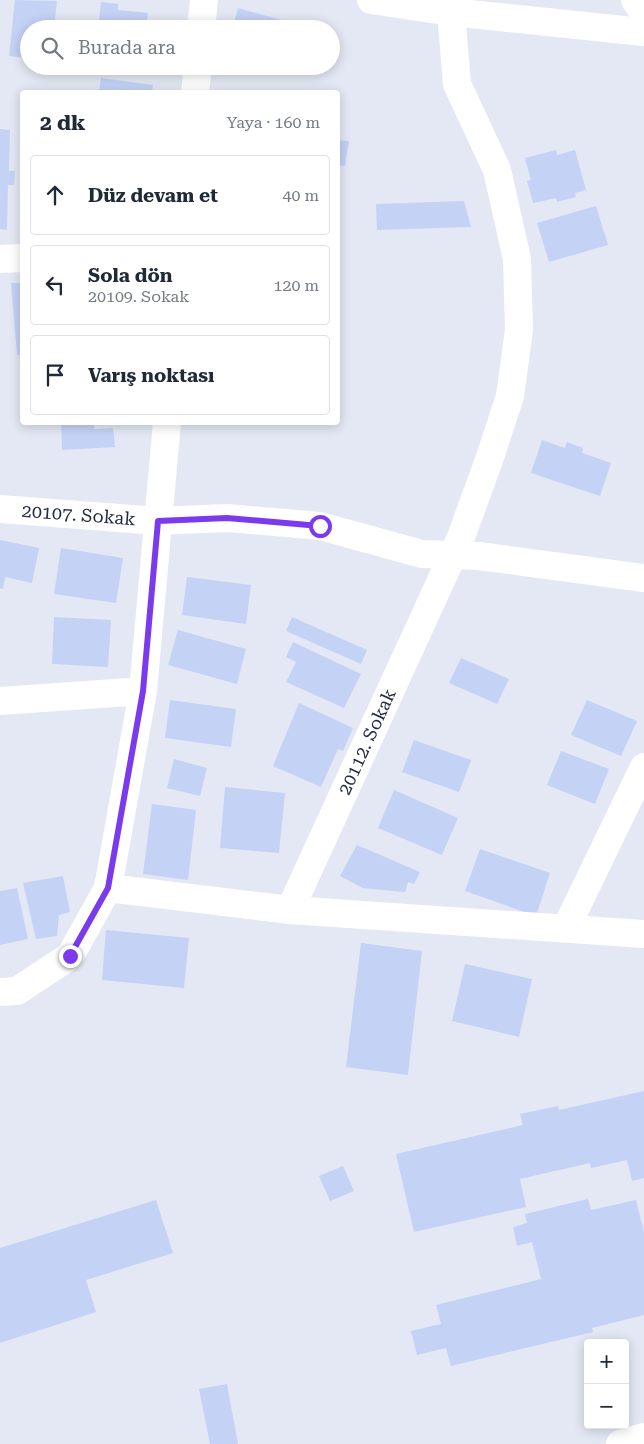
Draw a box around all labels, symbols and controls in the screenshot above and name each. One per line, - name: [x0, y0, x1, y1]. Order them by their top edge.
- search box: [20, 20, 340, 75]
- icon: search: [38, 34, 66, 62]
- text: Burada ara: [78, 36, 176, 59]
- text: 2 dk: [40, 111, 86, 135]
- text: Yaya · 160 m: [227, 113, 320, 132]
- icon: ahead: [41, 181, 69, 209]
- text: Düz devam et: [88, 184, 218, 207]
- text: 40 m: [282, 186, 319, 205]
- text: Sola dön: [88, 264, 173, 287]
- icon: left: [41, 271, 69, 299]
- text: 120 m: [273, 276, 319, 295]
- text: 20109. Sokak: [88, 287, 189, 306]
- icon: arrive: [41, 361, 69, 389]
- text: Varış noktası: [88, 364, 214, 387]
- street label: 20107. Sokak: [21, 500, 137, 529]
- route start: [309, 515, 332, 538]
- street label: 20112. Sokak: [333, 685, 400, 798]
- route end: [59, 945, 82, 968]
- map controls: [584, 1339, 629, 1429]
- button: +: [584, 1339, 629, 1384]
- button: −: [584, 1384, 629, 1429]

